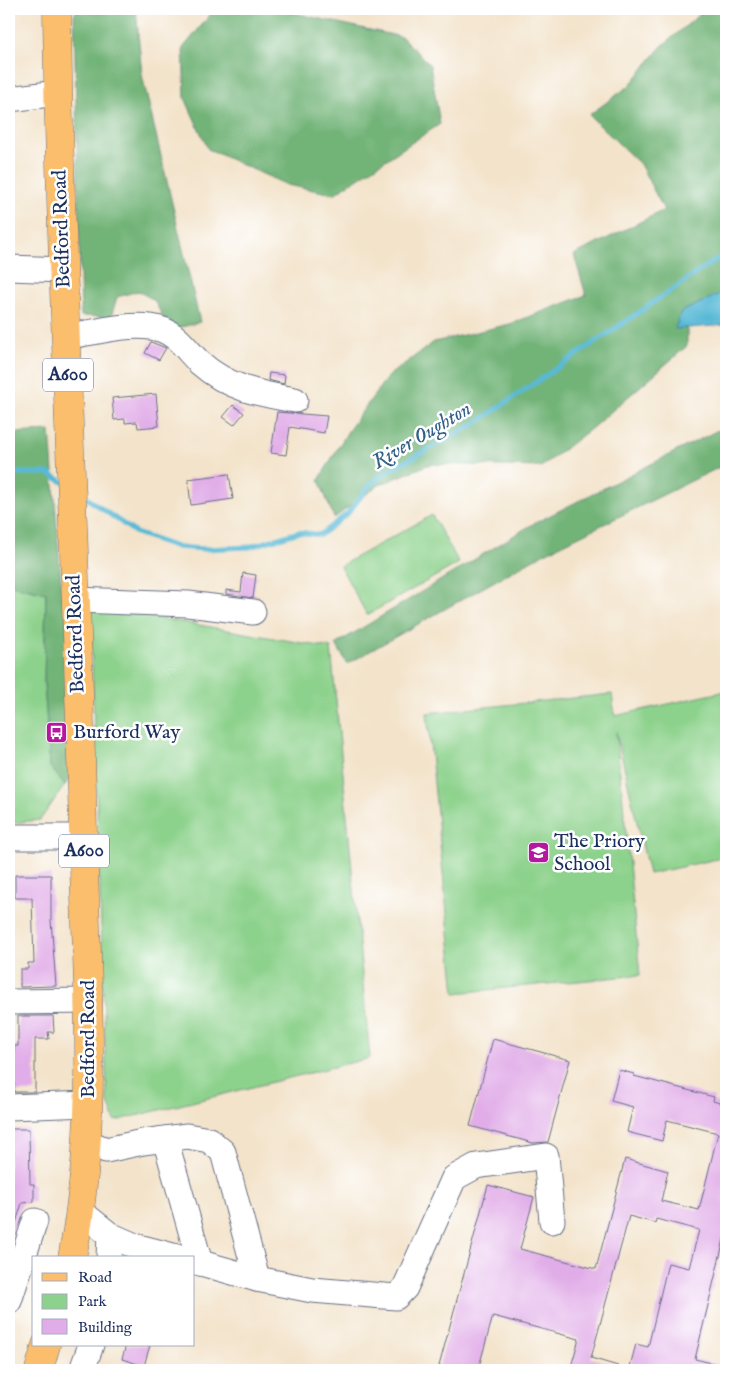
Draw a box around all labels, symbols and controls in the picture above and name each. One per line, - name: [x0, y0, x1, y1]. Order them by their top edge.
- street label: Bedford Road: [47, 169, 77, 289]
- road number: A600: [43, 358, 93, 392]
- water label: River Oughton: [367, 396, 477, 476]
- street label: Bedford Road: [61, 574, 91, 694]
- bus stop icon: Burford Way: [45, 720, 69, 744]
- place label: Burford Way: [73, 720, 180, 745]
- place label: The Priory School: [554, 829, 645, 877]
- road number: A600: [59, 834, 109, 868]
- school or university icon: The Priory School: [526, 841, 550, 865]
- street label: Bedford Road: [76, 979, 101, 1098]
- legend: [32, 1256, 195, 1346]
- text: Road: [78, 1268, 113, 1287]
- text: Park: [78, 1292, 108, 1311]
- text: Building: [78, 1318, 133, 1337]

